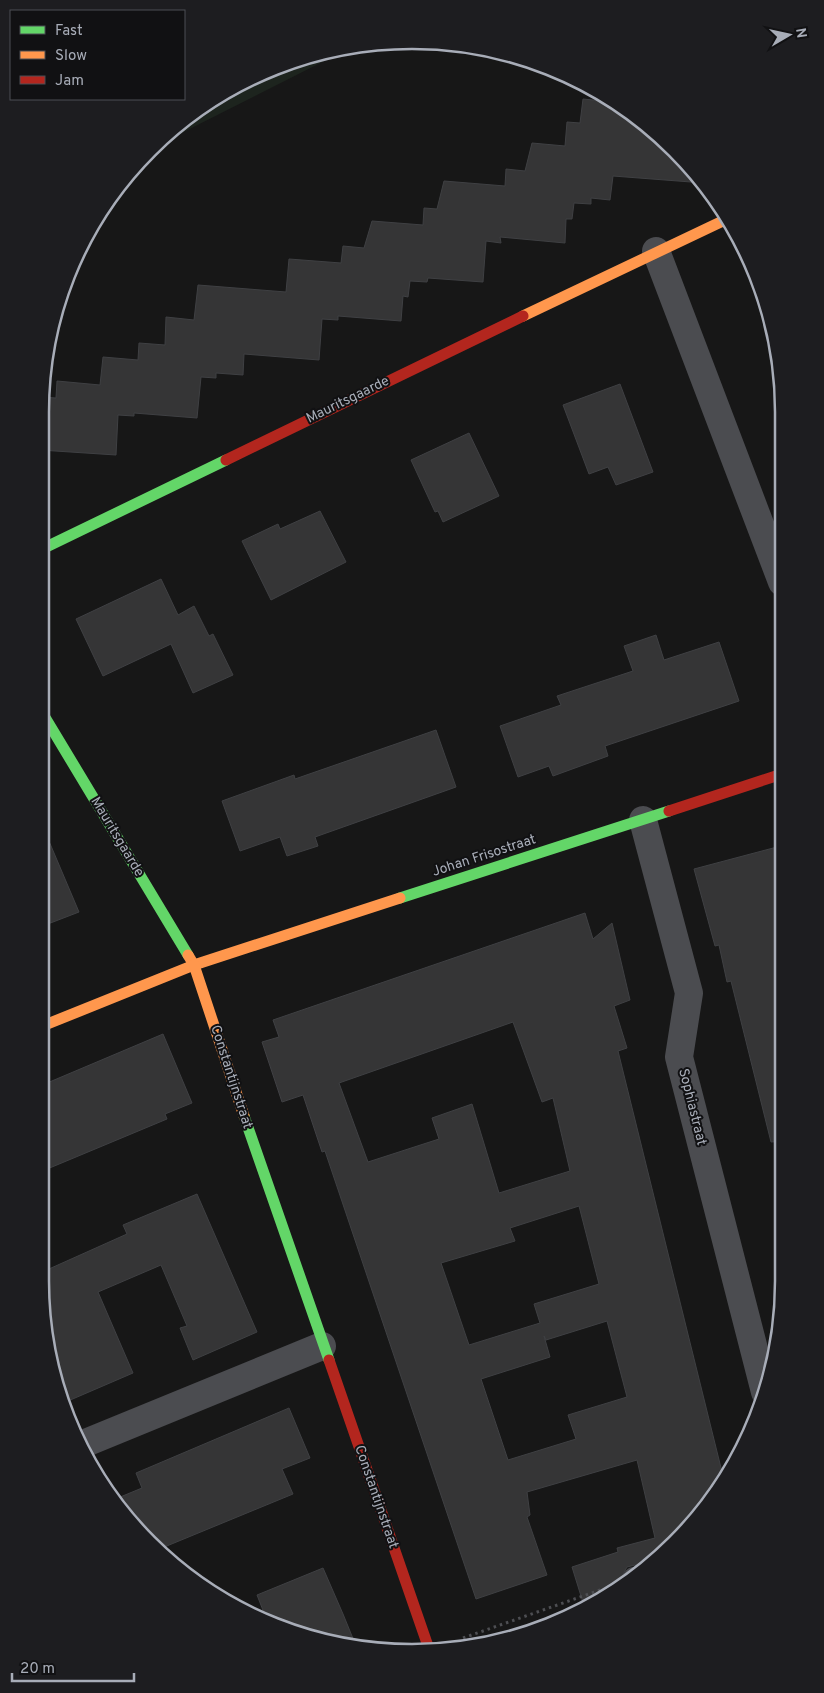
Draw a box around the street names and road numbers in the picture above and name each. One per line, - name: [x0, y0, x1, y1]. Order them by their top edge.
- street label: Mauritsgaarde: [304, 373, 392, 427]
- street label: Mauritsgaarde: [86, 794, 148, 880]
- street label: Johan Frisostraat: [430, 831, 538, 881]
- street label: Constantijnstraat: [206, 1023, 256, 1131]
- street label: Sophiastraat: [674, 1067, 710, 1147]
- street label: Constantijnstraat: [350, 1443, 402, 1551]

